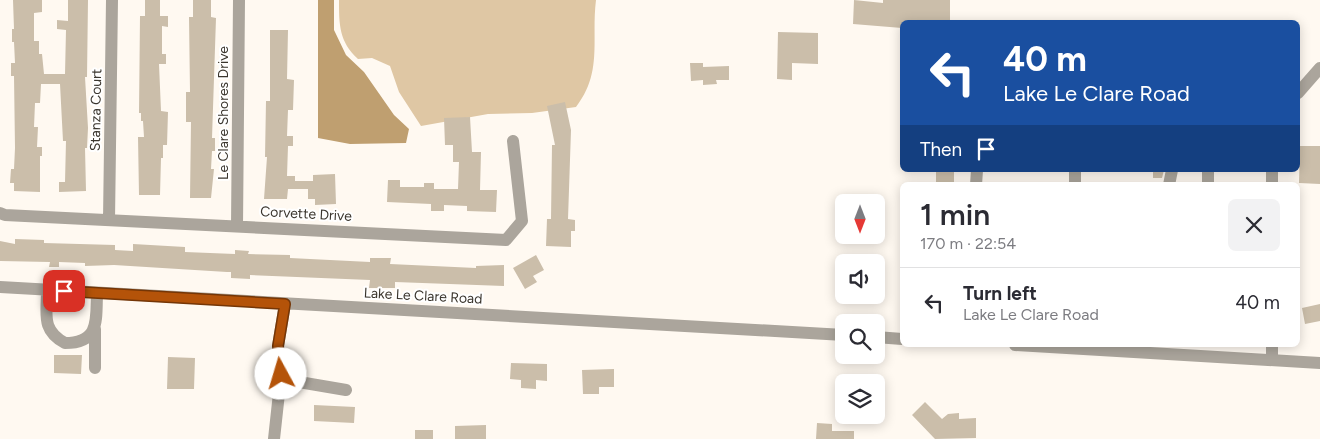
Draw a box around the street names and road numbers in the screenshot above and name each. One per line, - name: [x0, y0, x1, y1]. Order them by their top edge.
- street label: Le Clare Shores Drive: [215, 46, 232, 180]
- street label: Stanza Court: [87, 69, 105, 151]
- street label: Corvette Drive: [260, 203, 353, 225]
- street label: Lake Le Clare Road: [363, 284, 483, 308]

